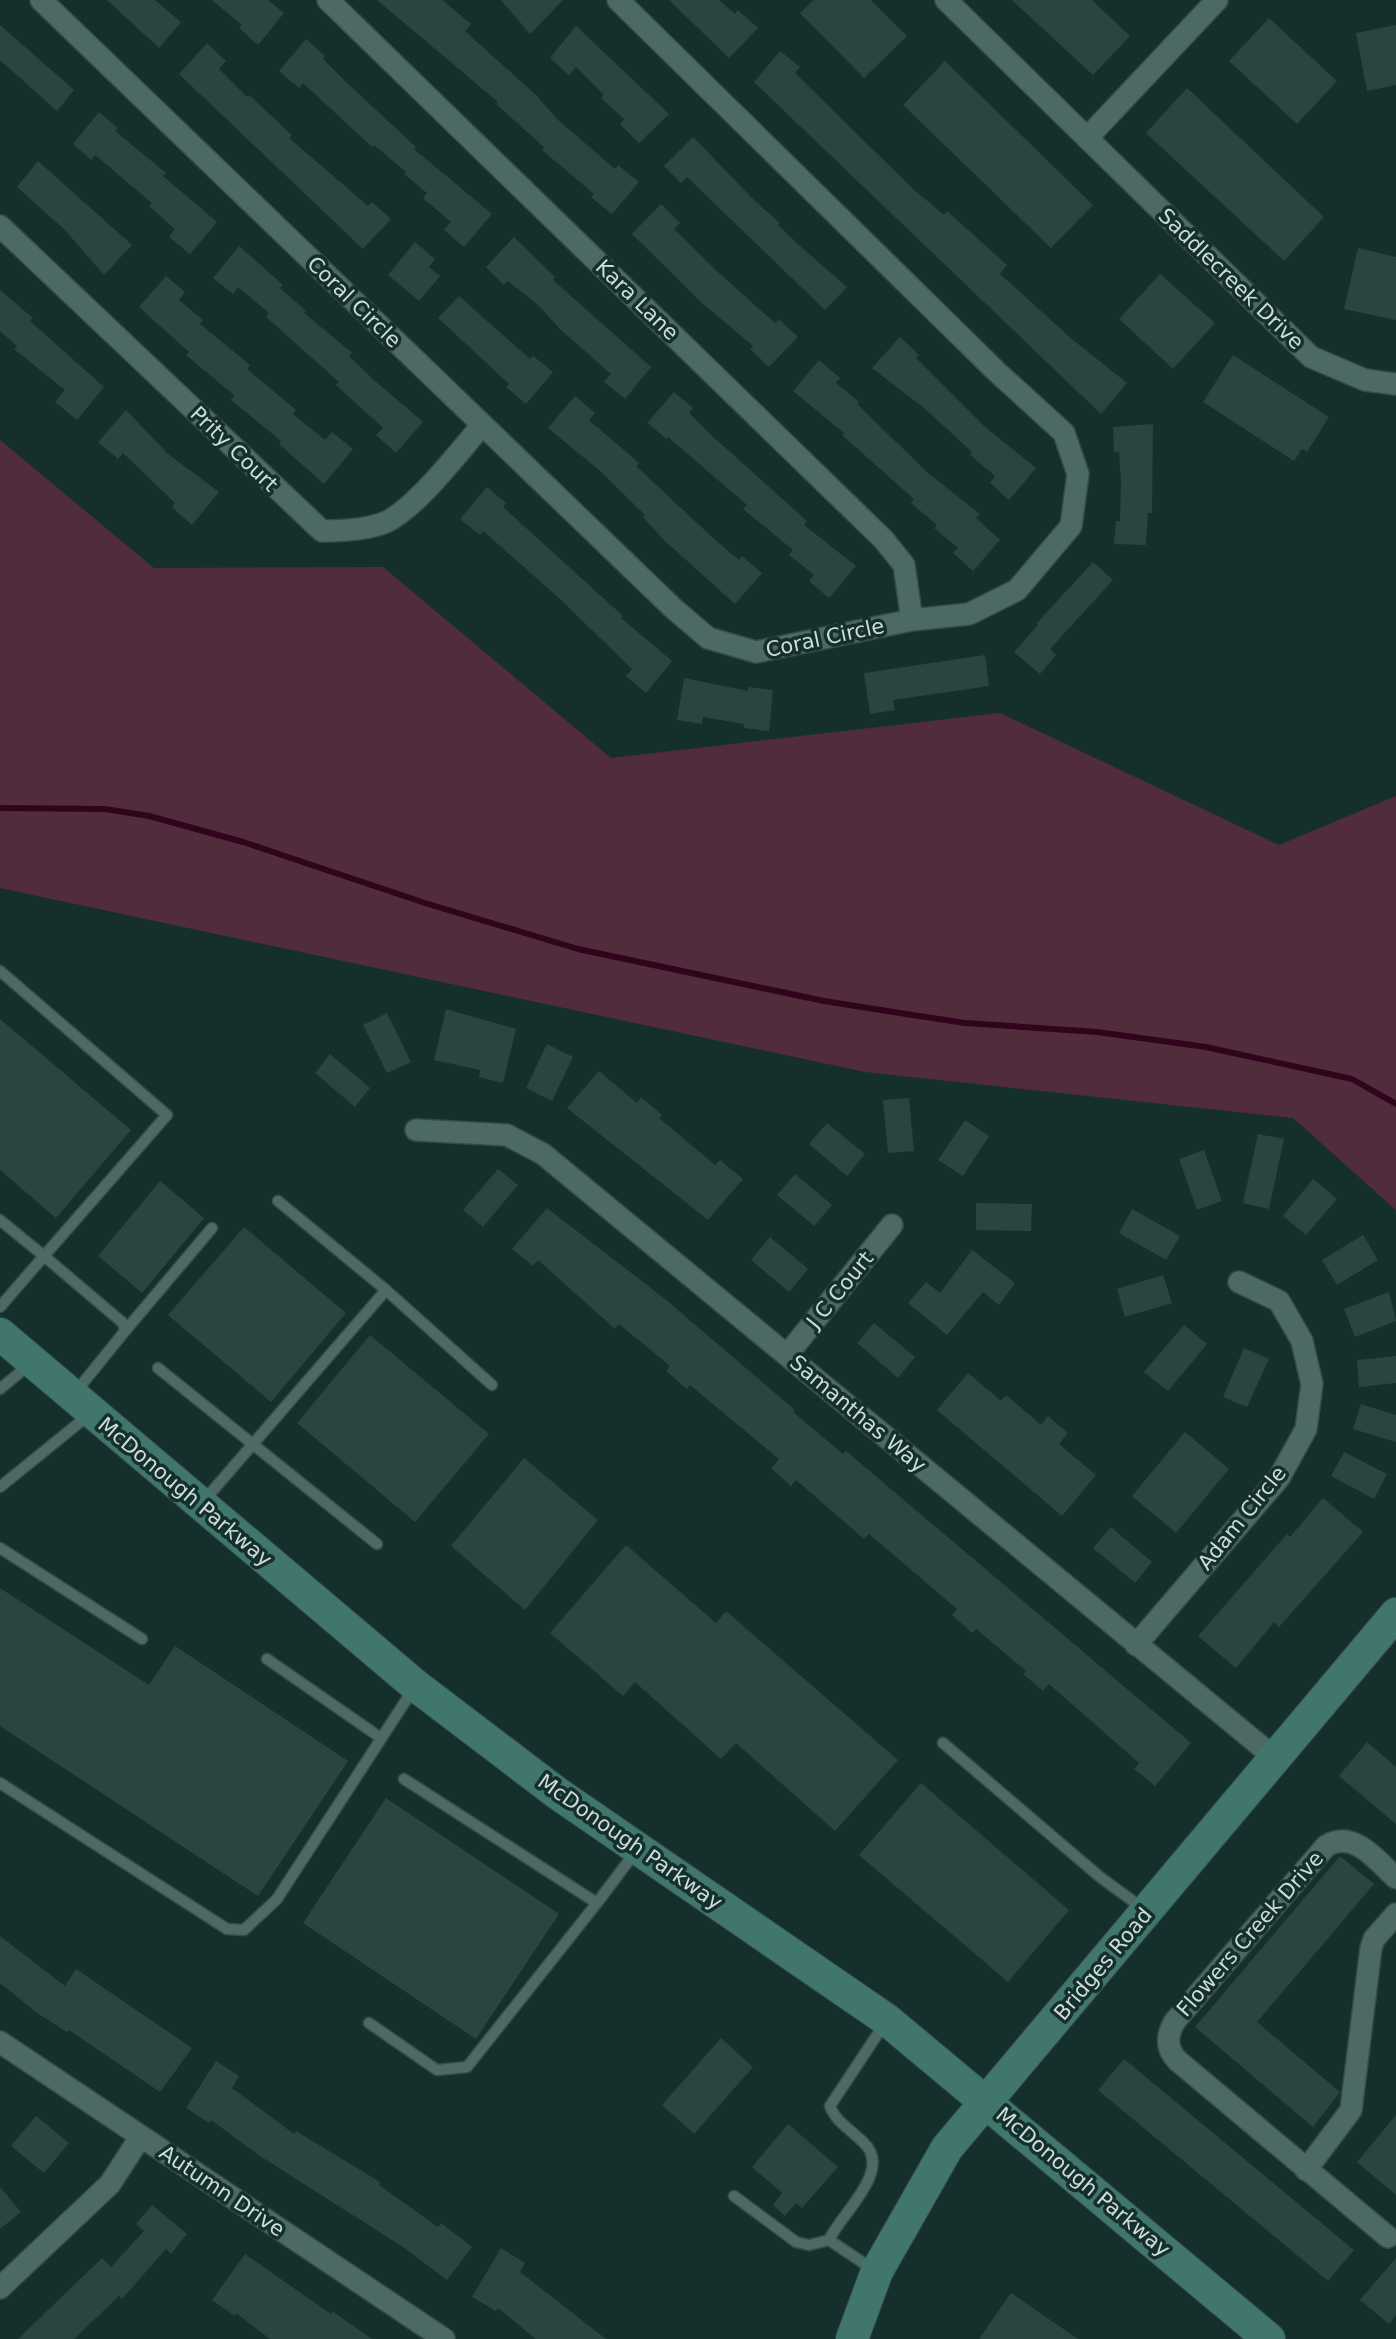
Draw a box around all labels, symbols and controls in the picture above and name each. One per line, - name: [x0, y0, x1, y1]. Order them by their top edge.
- street label: Saddlecreek Drive: [1154, 204, 1308, 354]
- street label: Coral Circle: [302, 252, 406, 352]
- street label: Kara Lane: [591, 255, 683, 345]
- street label: Prity Court: [185, 402, 283, 496]
- street label: Coral Circle: [764, 614, 886, 662]
- street label: J C Court: [800, 1247, 878, 1335]
- street label: Samanthas Way: [785, 1350, 931, 1478]
- street label: McDonough Parkway: [93, 1412, 277, 1572]
- street label: Adam Circle: [1193, 1461, 1291, 1575]
- street label: McDonough Parkway: [533, 1769, 727, 1915]
- street label: Flowers Creek Drive: [1172, 1847, 1328, 2021]
- street label: Bridges Road: [1049, 1903, 1157, 2025]
- street label: McDonough Parkway: [991, 2102, 1175, 2262]
- street label: Autumn Drive: [155, 2140, 289, 2242]

